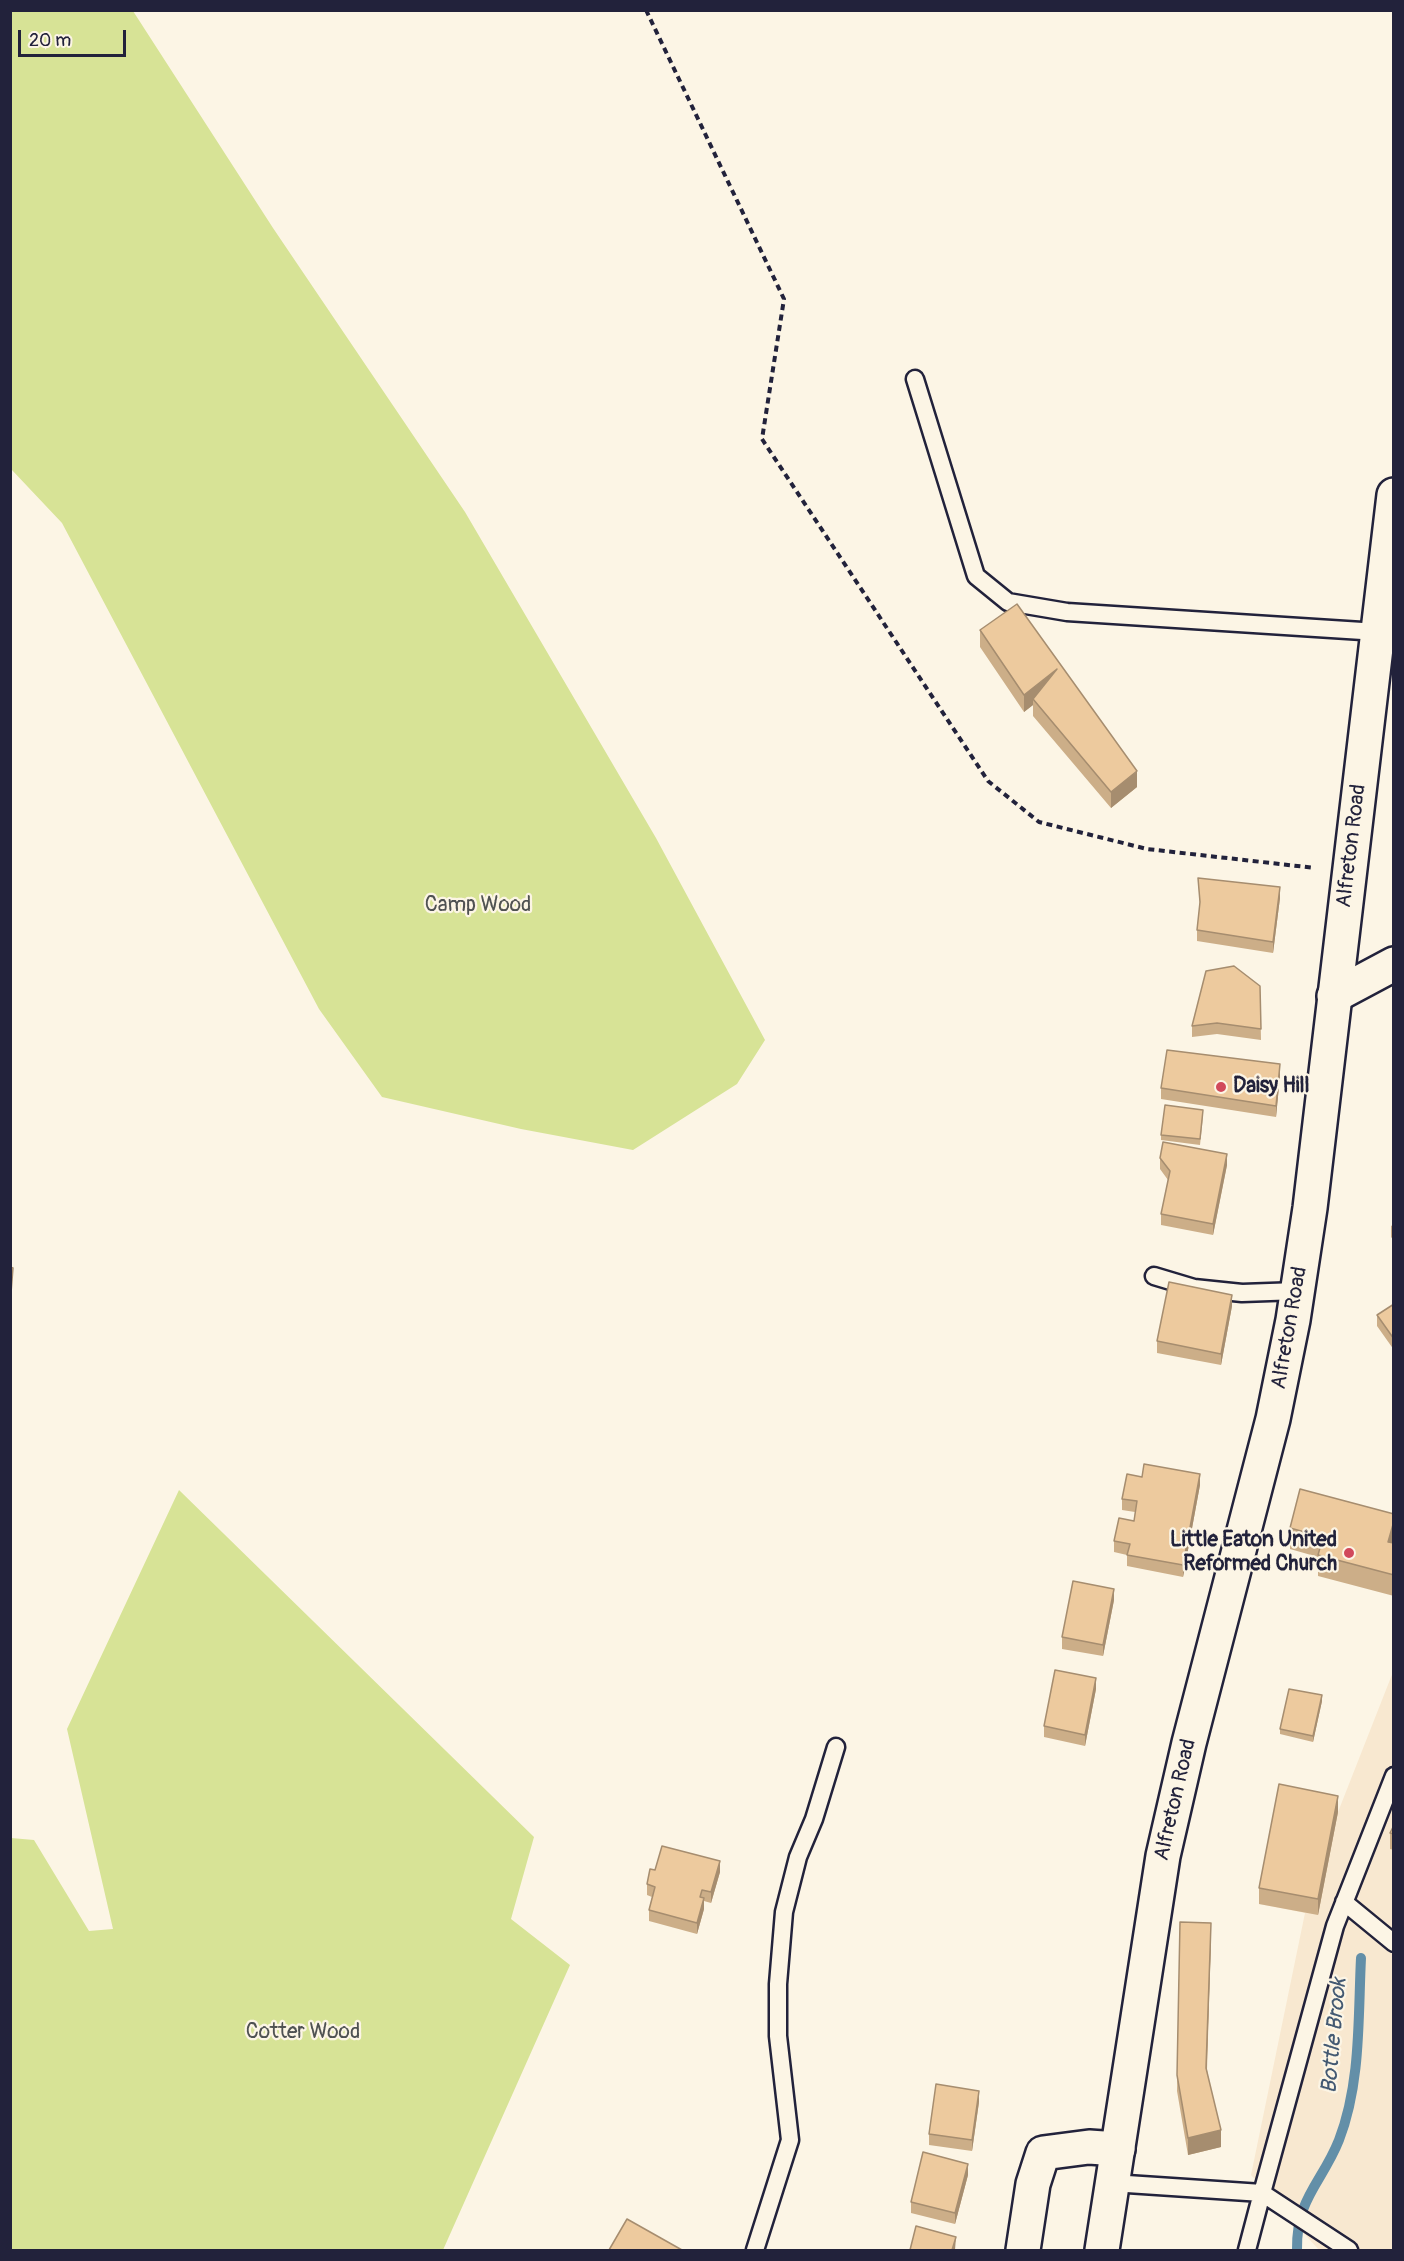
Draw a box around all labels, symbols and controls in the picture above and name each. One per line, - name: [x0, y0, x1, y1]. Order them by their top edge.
- scale bar: [21, 18, 129, 56]
- text: 20 m: [29, 29, 71, 52]
- street label: Alfreton Road: [1332, 783, 1372, 909]
- park label: Camp Wood: [425, 893, 531, 919]
- place label: Daisy Hill: [1233, 1074, 1310, 1100]
- marker: Daisy Hill: [1214, 1080, 1228, 1094]
- street label: Alfreton Road: [1267, 1265, 1313, 1391]
- place label: Little Eaton United Reformed Church: [1170, 1528, 1337, 1578]
- marker: Little Eaton United Reformed Church: [1342, 1546, 1356, 1560]
- street label: Alfreton Road: [1150, 1737, 1202, 1863]
- water label: Bottle Brook: [1317, 1977, 1353, 2095]
- park label: Cotter Wood: [246, 2020, 360, 2046]

